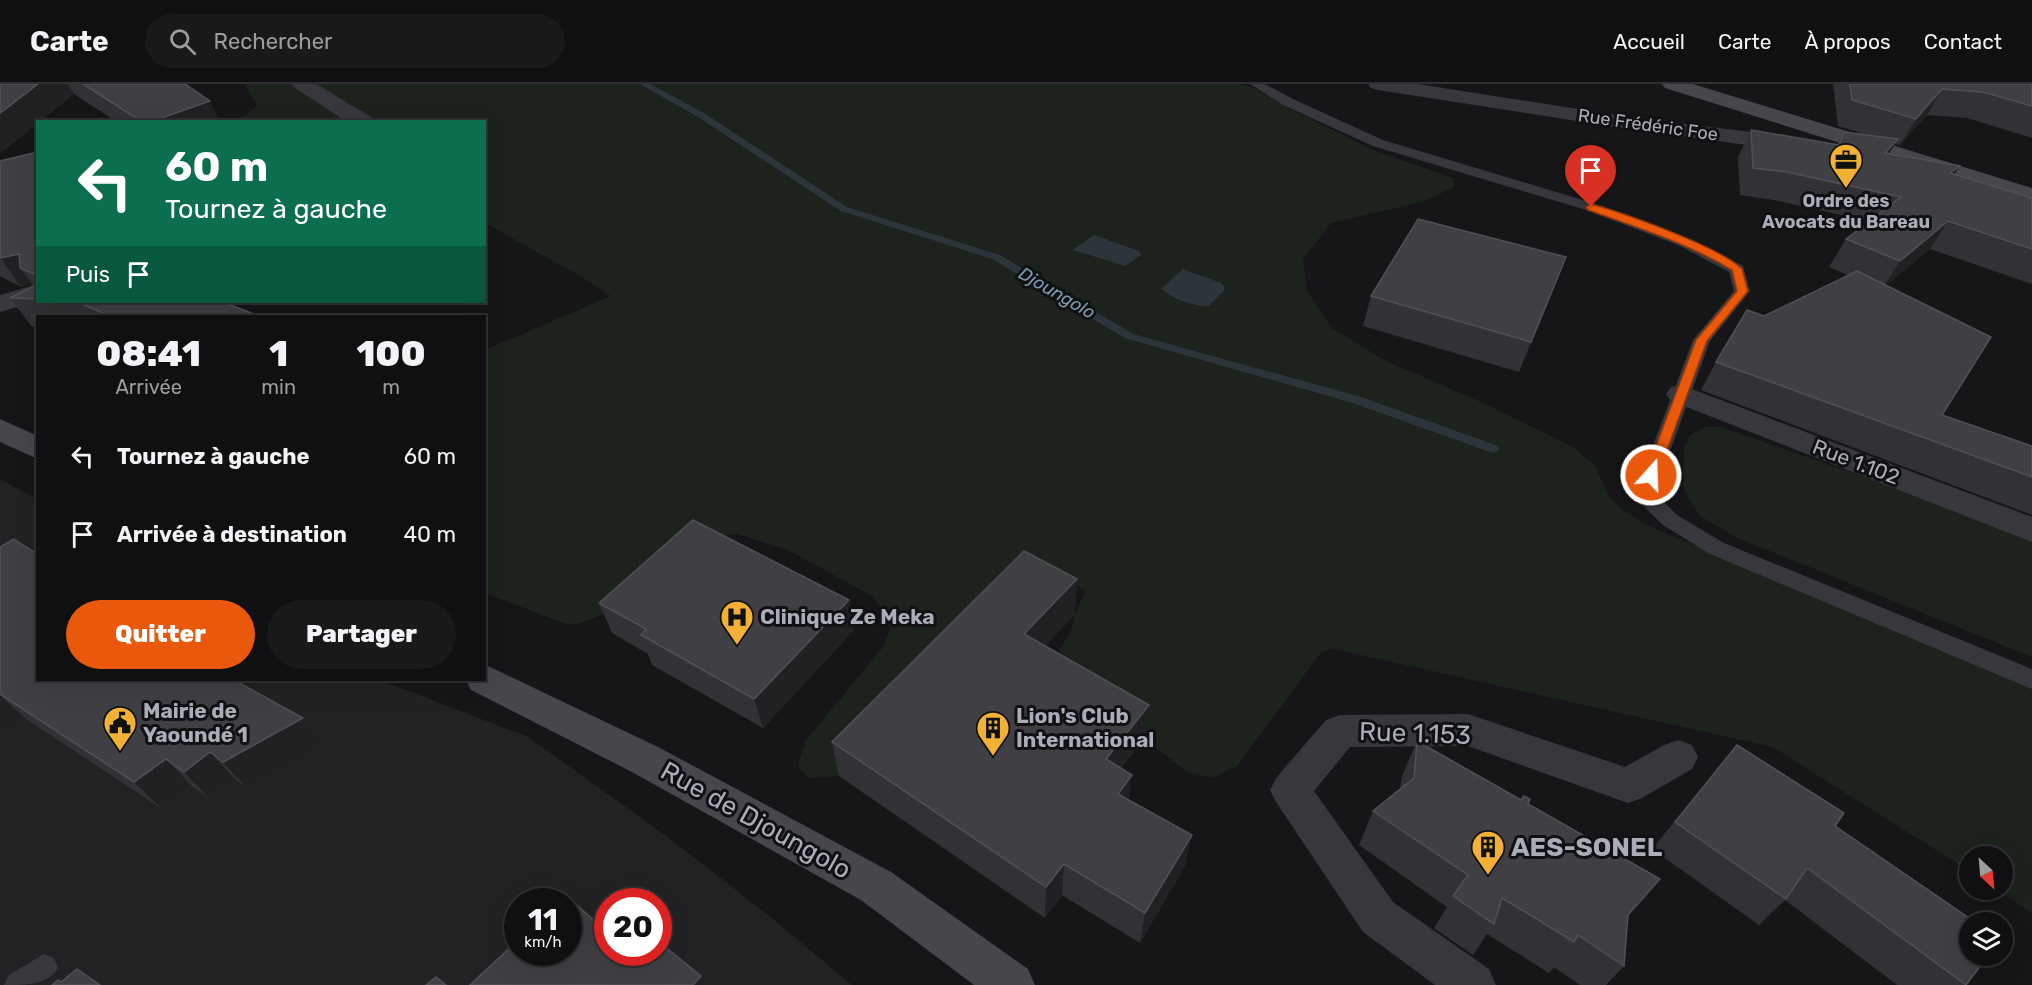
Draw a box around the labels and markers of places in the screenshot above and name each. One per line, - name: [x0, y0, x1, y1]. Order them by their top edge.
- office icon: Ordre des Avocats du Bareau: [1828, 142, 1864, 189]
- pin: [1565, 145, 1616, 207]
- place label: Ordre des Avocats du Bareau: [1762, 190, 1930, 233]
- hospital icon: Clinique Ze Meka: [719, 599, 755, 646]
- place label: Clinique Ze Meka: [760, 604, 935, 629]
- place label: Mairie de Yaoundé 1: [143, 698, 248, 747]
- place label: Lion's Club International: [1016, 703, 1154, 752]
- public building icon: Mairie de Yaoundé 1: [102, 705, 138, 752]
- building icon: Lion's Club International: [975, 710, 1011, 757]
- building icon: AES-SONEL: [1470, 829, 1506, 876]
- place label: AES-SONEL: [1511, 832, 1663, 863]

